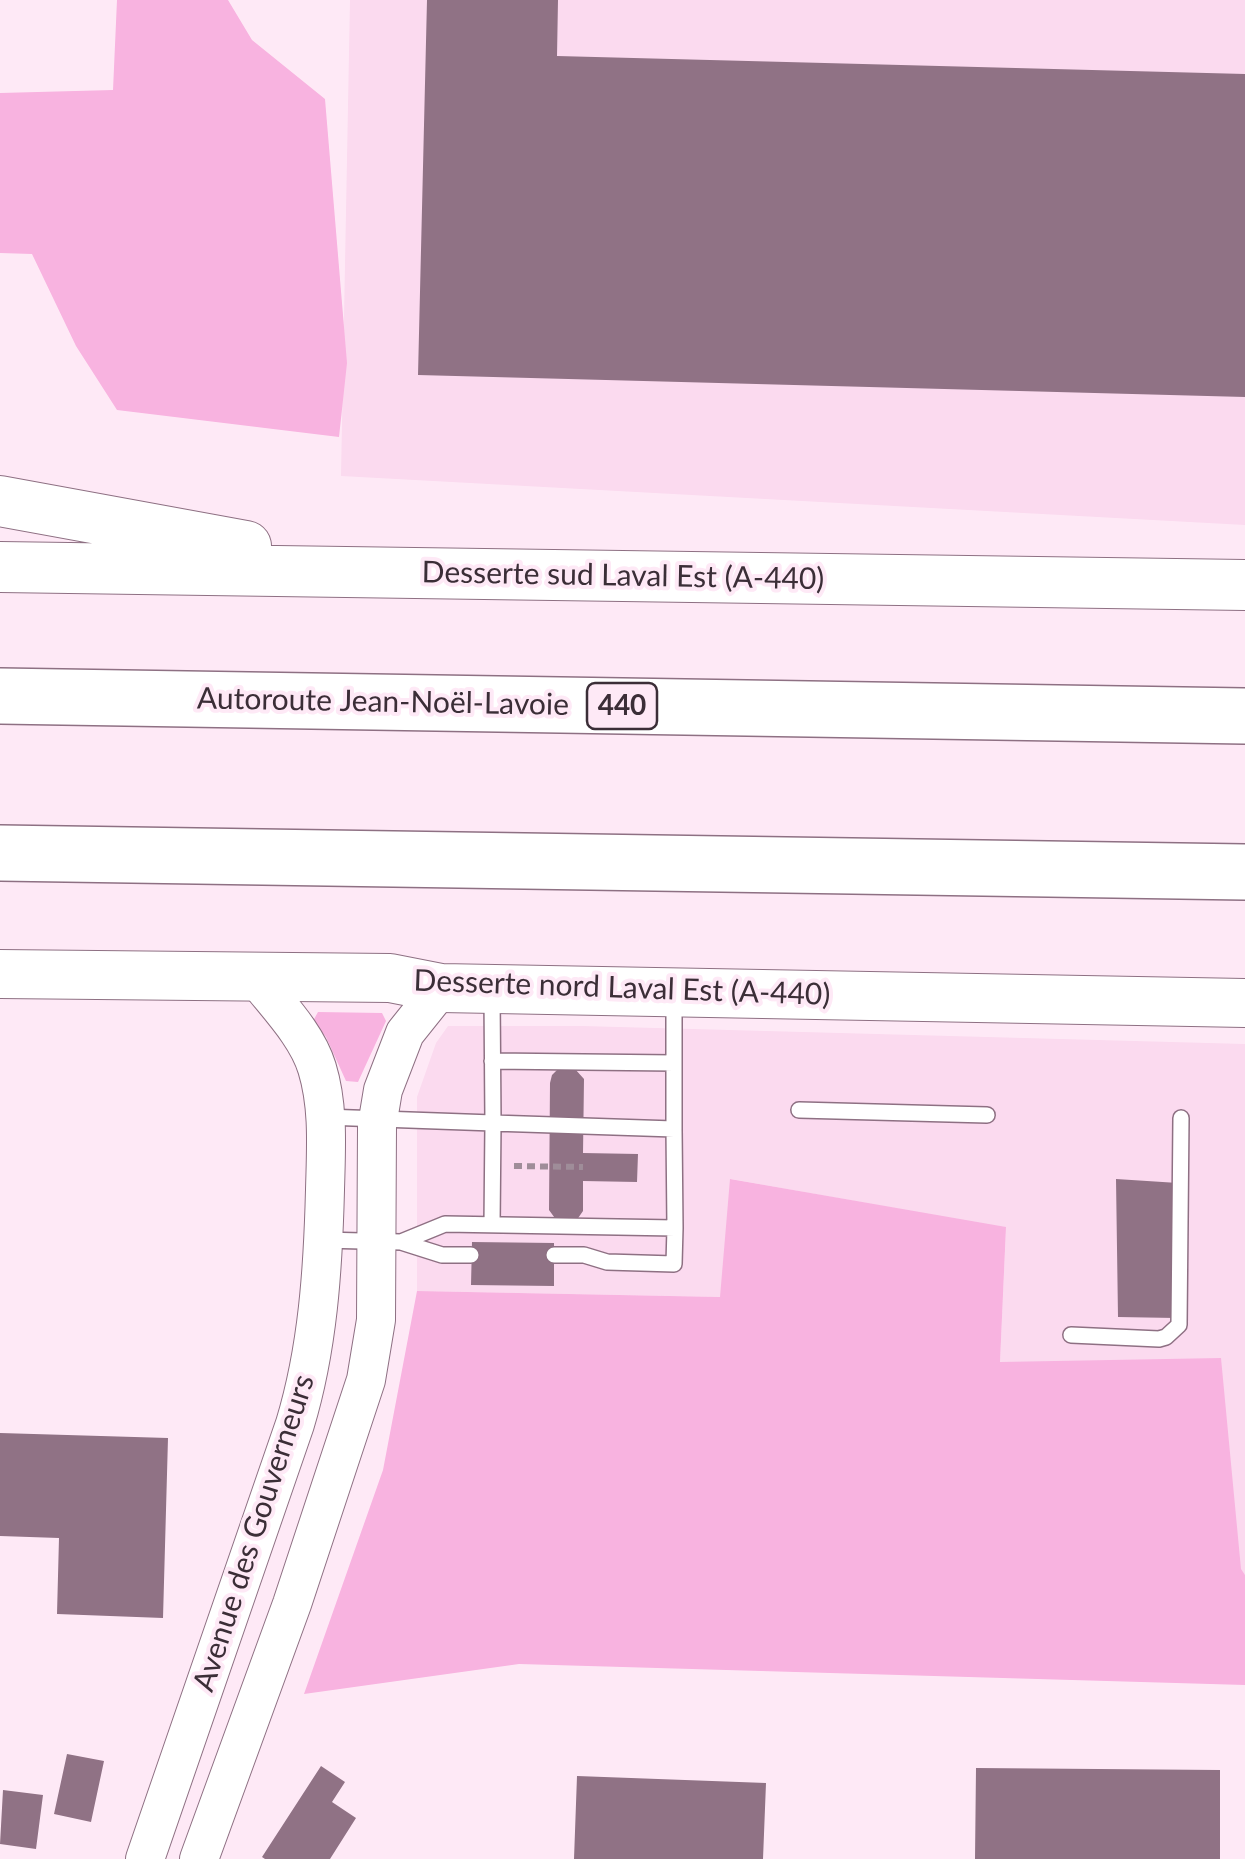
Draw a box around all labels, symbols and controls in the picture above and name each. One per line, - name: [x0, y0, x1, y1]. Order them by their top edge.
- street label: Desserte sud Laval Est (A-440): [421, 554, 825, 598]
- street label: Autoroute Jean-Noël-Lavoie: [197, 681, 569, 723]
- road number: 440: [587, 683, 657, 729]
- street label: Desserte nord Laval Est (A-440): [413, 963, 831, 1013]
- street label: Avenue des Gouverneurs: [186, 1370, 322, 1696]

